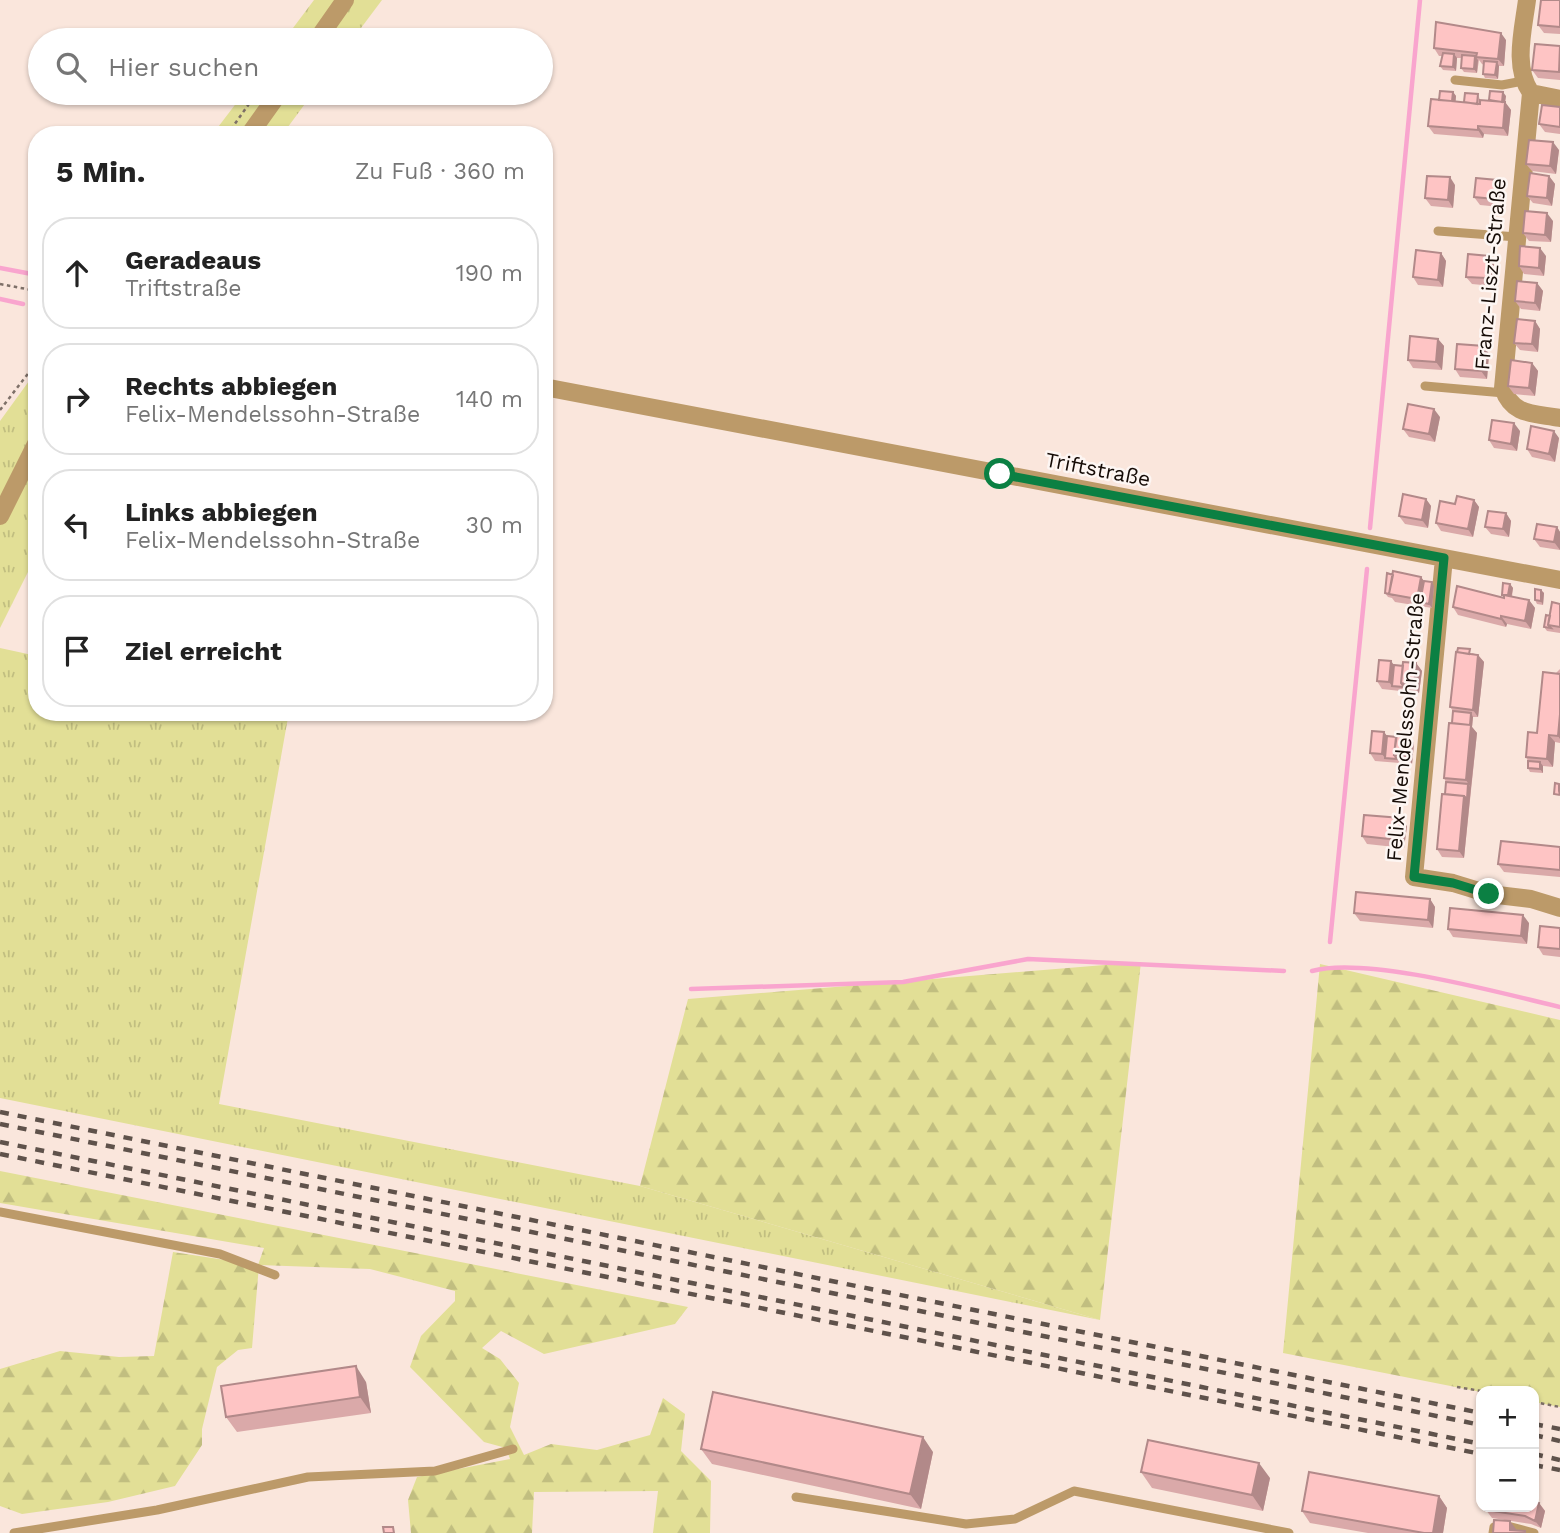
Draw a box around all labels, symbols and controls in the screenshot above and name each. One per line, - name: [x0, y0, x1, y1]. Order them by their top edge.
- search box: [28, 28, 553, 105]
- icon: search: [52, 48, 90, 86]
- text: Hier suchen: [108, 52, 259, 82]
- text: 5 Min.: [56, 154, 145, 189]
- text: Zu Fuß · 360 m: [355, 158, 525, 185]
- street label: Franz-Liszt-Straße: [1469, 177, 1511, 371]
- text: Geradeaus: [125, 245, 261, 275]
- icon: ahead: [58, 254, 96, 292]
- text: 190 m: [456, 260, 523, 287]
- text: Triftstraße: [125, 275, 242, 302]
- text: Rechts abbiegen: [125, 371, 337, 401]
- icon: right: [58, 380, 96, 418]
- text: 140 m: [456, 386, 523, 413]
- text: Felix-Mendelssohn-Straße: [125, 401, 420, 428]
- street label: Triftstraße: [1043, 447, 1153, 491]
- route start: [984, 458, 1015, 489]
- text: Links abbiegen: [125, 497, 318, 527]
- icon: left: [58, 506, 96, 544]
- text: 30 m: [466, 512, 523, 539]
- text: Felix-Mendelssohn-Straße: [125, 527, 420, 554]
- street label: Felix-Mendelssohn-Straße: [1381, 592, 1429, 862]
- icon: arrive: [58, 632, 96, 670]
- text: Ziel erreicht: [125, 636, 282, 666]
- route end: [1473, 878, 1504, 909]
- map controls: [1476, 1386, 1539, 1512]
- button: +: [1476, 1386, 1539, 1449]
- button: −: [1476, 1449, 1539, 1512]

